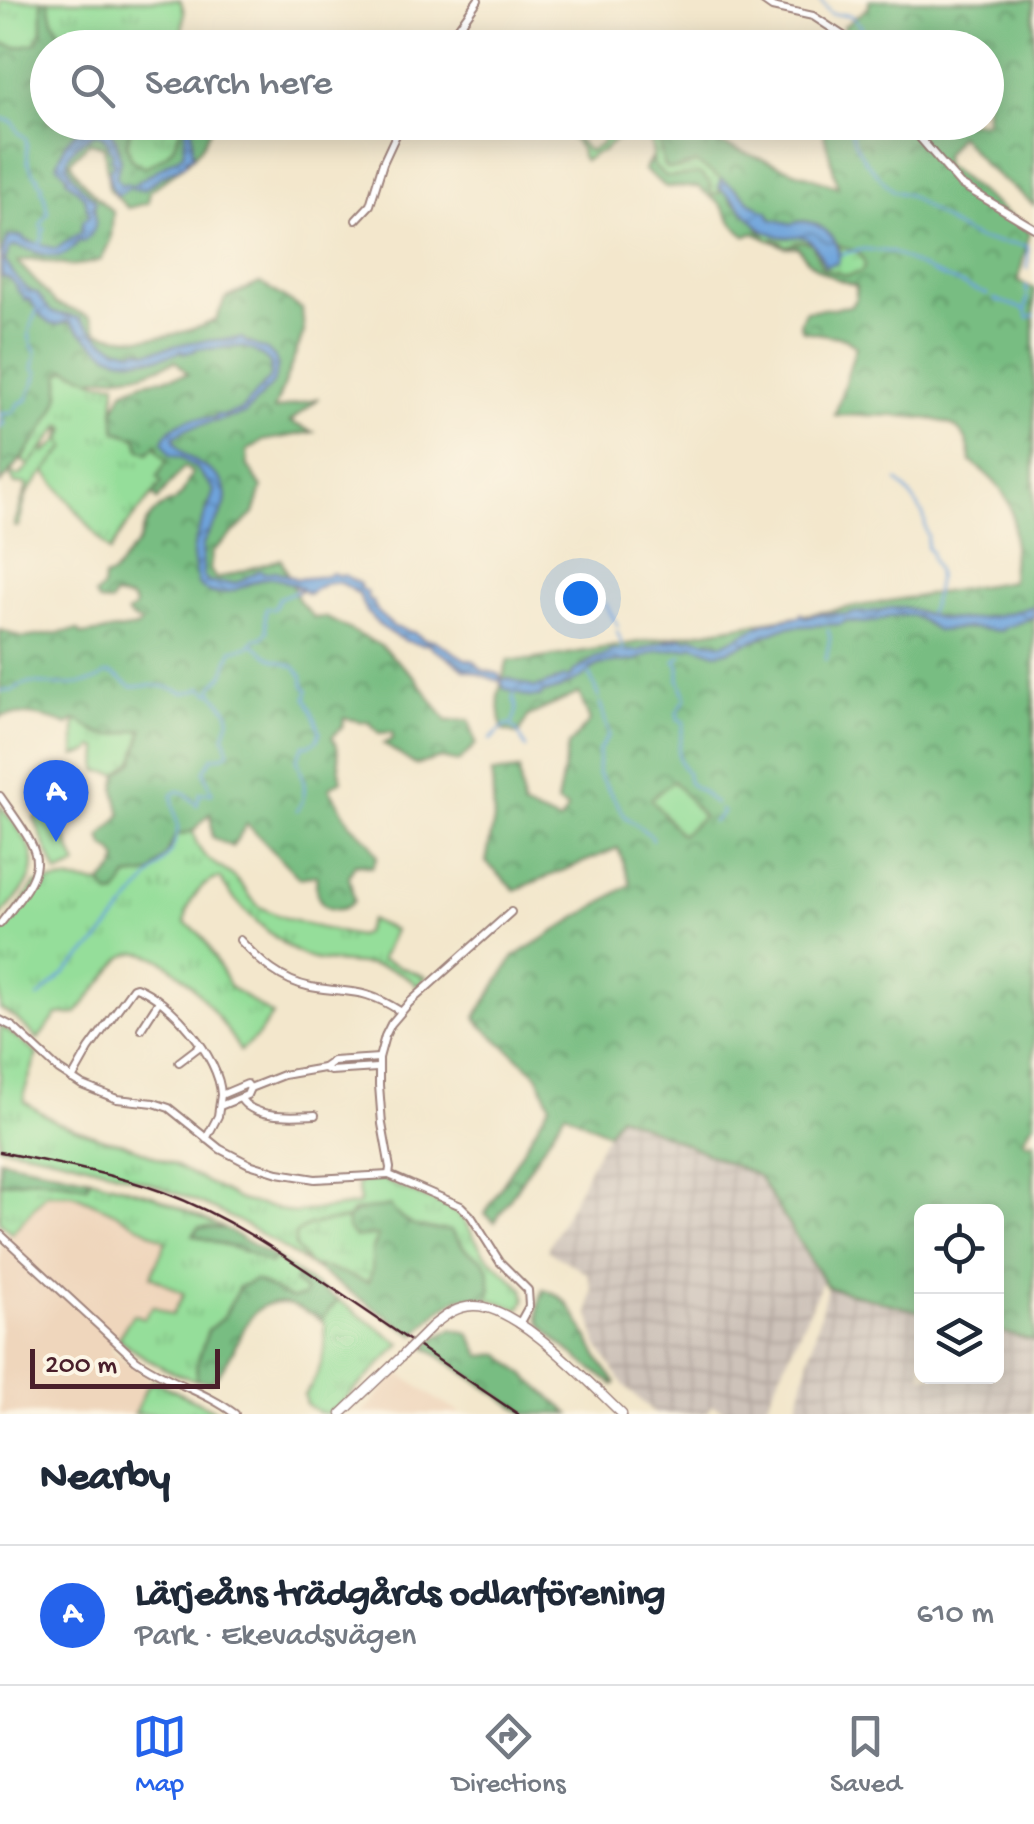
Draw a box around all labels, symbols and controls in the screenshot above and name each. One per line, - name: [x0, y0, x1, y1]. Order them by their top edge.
- search box: [30, 30, 1004, 140]
- icon: search: [65, 58, 120, 113]
- text: Search here: [145, 63, 332, 107]
- your location: [555, 573, 606, 624]
- pin: A: [23, 760, 88, 842]
- map controls: [914, 1204, 1004, 1384]
- button: locate: [914, 1204, 1004, 1294]
- button: layers: [914, 1294, 1004, 1384]
- scale bar: [30, 1344, 220, 1388]
- text: 200 m: [45, 1350, 117, 1383]
- text: Nearby: [40, 1455, 170, 1504]
- text: Lärjeåns trädgårds odlarförening: [135, 1574, 665, 1618]
- text: A: [63, 1596, 82, 1634]
- text: 610 m: [916, 1596, 994, 1634]
- text: Park · Ekevadsvägen: [135, 1618, 416, 1656]
- tab: Map: [132, 1709, 187, 1802]
- tab: Directions: [452, 1709, 566, 1802]
- tab: Saved: [830, 1709, 902, 1802]

